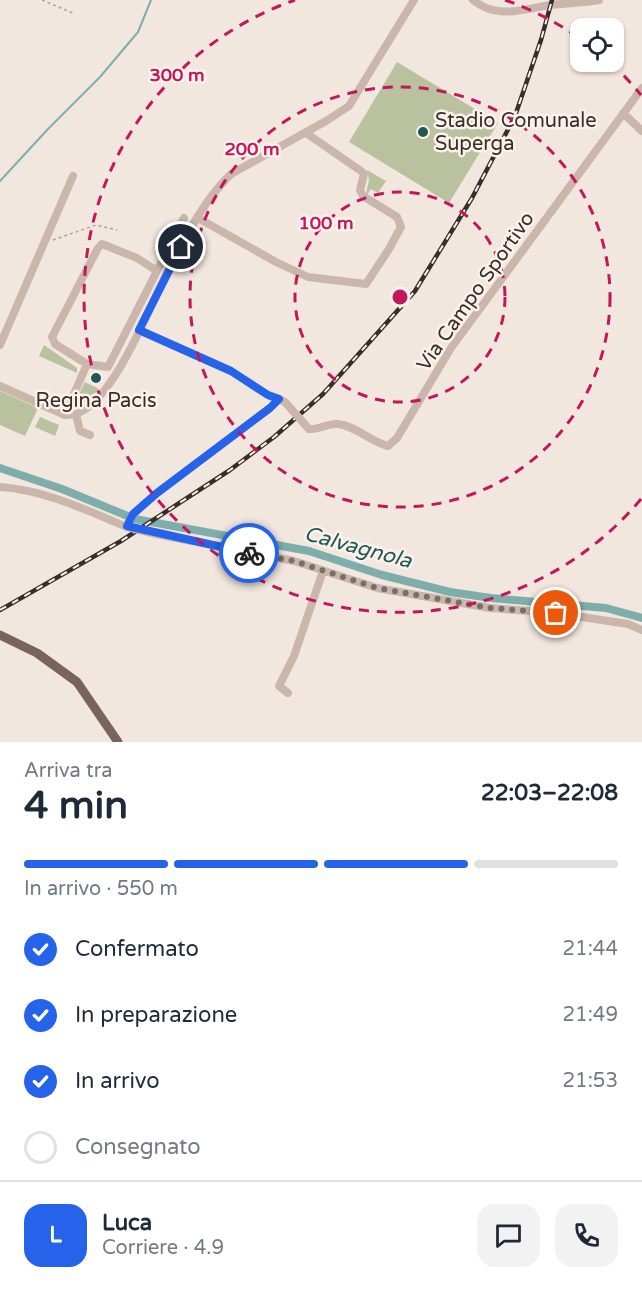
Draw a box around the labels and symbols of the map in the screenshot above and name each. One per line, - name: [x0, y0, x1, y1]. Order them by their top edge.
- text: 300 m: [149, 64, 205, 86]
- place label: Stadio Comunale Superga: [435, 109, 597, 156]
- marker: Stadio Comunale Superga: [416, 125, 430, 139]
- text: 200 m: [224, 138, 280, 160]
- street label: Via Campo Sportivo: [412, 208, 540, 376]
- text: 100 m: [298, 212, 354, 234]
- pin: [155, 221, 206, 272]
- centre of rings: [390, 287, 410, 307]
- marker: Regina Pacis: [89, 371, 103, 385]
- place label: Regina Pacis: [35, 389, 157, 413]
- water label: Calvagnola: [301, 521, 416, 574]
- courier: [219, 523, 279, 583]
- pin: [530, 587, 581, 638]

